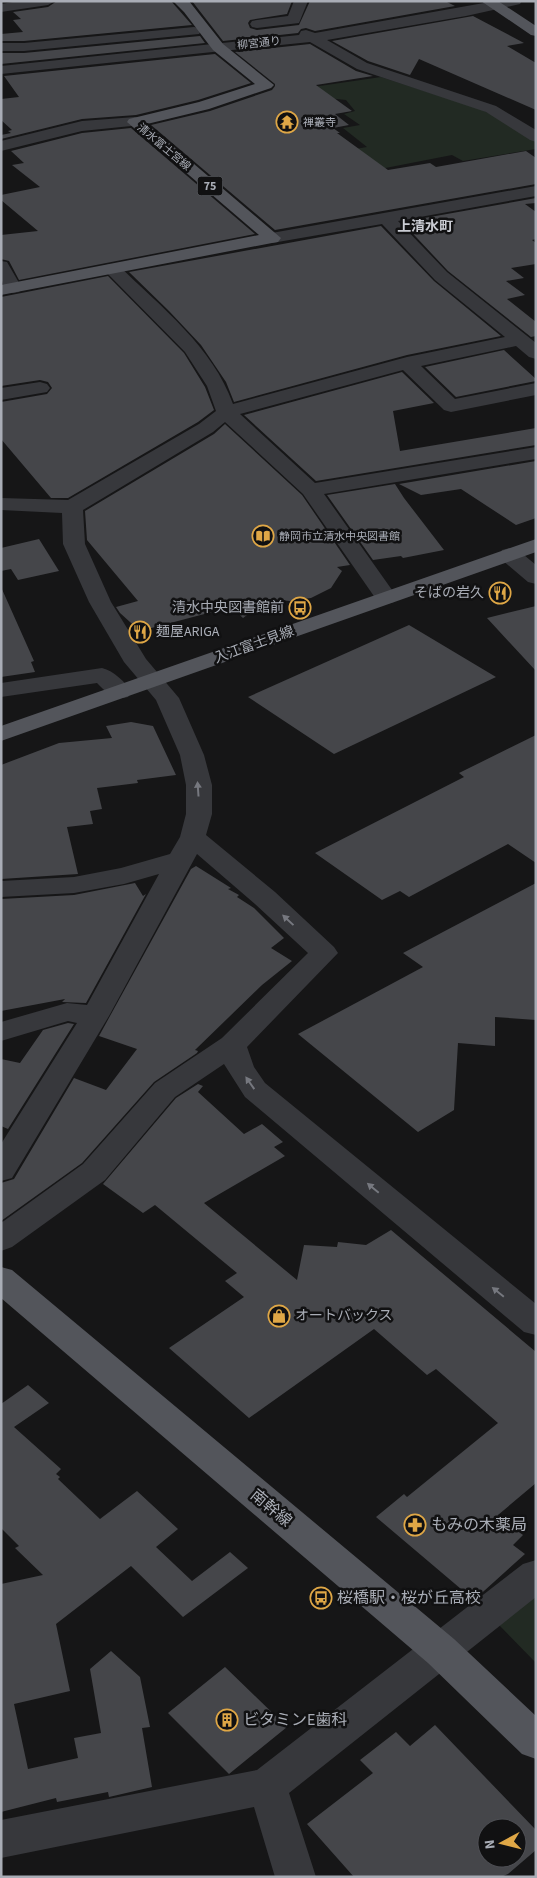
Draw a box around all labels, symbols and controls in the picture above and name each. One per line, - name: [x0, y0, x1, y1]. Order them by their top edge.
- street label: 柳宮通り: [236, 33, 282, 53]
- temple icon: 禅叢寺: [275, 110, 299, 134]
- place label: 禅叢寺: [303, 115, 336, 130]
- street label: 清水富士宮線: [134, 120, 194, 174]
- road number: 75: [198, 177, 222, 196]
- district label: 上清水町: [397, 217, 453, 237]
- library icon: 静岡市立清水中央図書館: [251, 524, 275, 548]
- place label: 静岡市立清水中央図書館: [279, 529, 400, 544]
- restaurant icon: そばの岩久: [488, 581, 512, 605]
- place label: そばの岩久: [414, 583, 484, 603]
- bus stop icon: 清水中央図書館前: [288, 596, 312, 620]
- place label: 清水中央図書館前: [172, 598, 284, 618]
- restaurant icon: 麺屋ARIGA: [128, 620, 152, 644]
- street label: 入江富士見線: [211, 621, 297, 669]
- place label: 麺屋ARIGA: [156, 622, 220, 642]
- one-way arrow: [194, 781, 202, 797]
- one-way arrow: [283, 914, 295, 926]
- one-way arrow: [245, 1076, 255, 1090]
- one-way arrow: [366, 1183, 379, 1194]
- one-way arrow: [491, 1287, 504, 1298]
- shop icon: オートバックス: [267, 1304, 291, 1328]
- place label: オートバックス: [295, 1306, 393, 1326]
- street label: 南幹線: [246, 1484, 296, 1532]
- pharmacy icon: もみの木薬局: [403, 1513, 427, 1537]
- place label: もみの木薬局: [431, 1514, 527, 1536]
- bus stop icon: 桜橋駅・桜が丘高校: [309, 1586, 333, 1610]
- place label: 桜橋駅・桜が丘高校: [337, 1587, 481, 1609]
- building icon: ビタミンE歯科: [215, 1708, 239, 1732]
- place label: ビタミンE歯科: [243, 1709, 347, 1731]
- north arrow: [477, 1818, 527, 1868]
- text: N: [480, 1839, 501, 1850]

